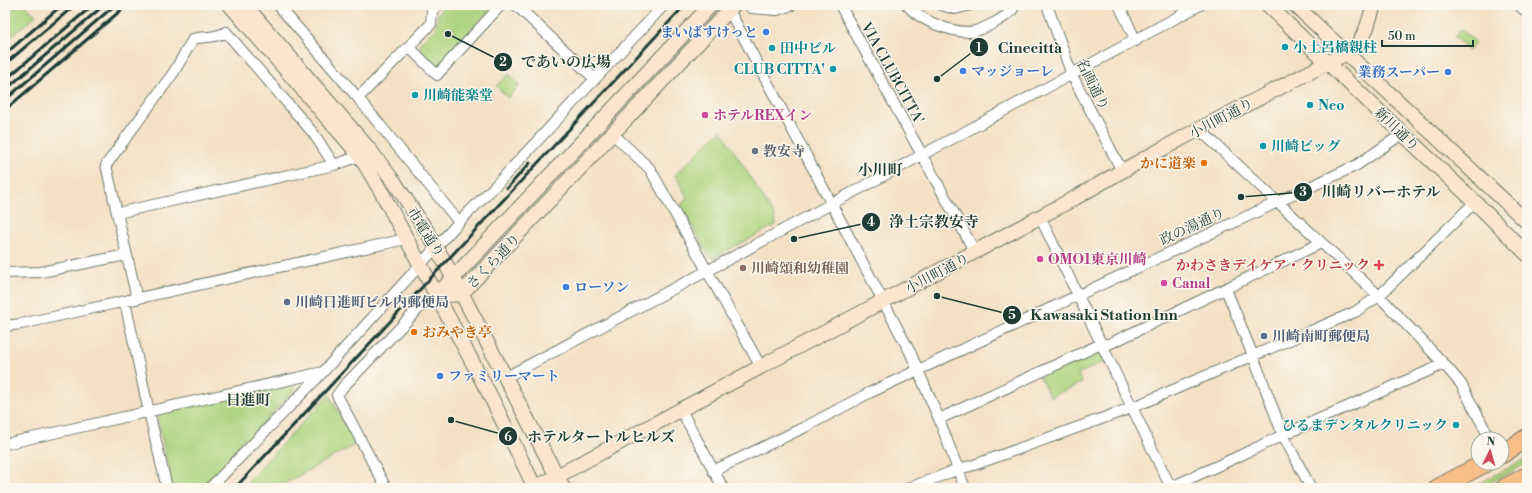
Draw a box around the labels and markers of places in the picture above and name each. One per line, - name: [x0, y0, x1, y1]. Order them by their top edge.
- place label: まいばすけっと: [660, 24, 758, 42]
- marker: まいばすけっと: [761, 27, 771, 37]
- callout: Cinecittà: [969, 34, 1070, 61]
- place label: 小土呂橋親柱: [1293, 39, 1377, 57]
- place label: 田中ビル: [780, 40, 836, 58]
- marker: 小土呂橋親柱: [1280, 42, 1290, 52]
- marker: 田中ビル: [767, 43, 777, 53]
- callout: であいの広場: [493, 48, 619, 75]
- place label: CLUB CITTA': [734, 61, 825, 79]
- place label: マッジョーレ: [971, 63, 1054, 81]
- marker: CLUB CITTA': [828, 64, 838, 74]
- place label: 業務スーパー: [1357, 64, 1440, 82]
- marker: マッジョーレ: [958, 66, 968, 76]
- marker: 業務スーパー: [1443, 67, 1453, 77]
- place label: 川崎能楽堂: [423, 87, 493, 105]
- marker: 川崎能楽堂: [410, 90, 420, 100]
- place label: Neo: [1318, 97, 1345, 115]
- marker: Neo: [1305, 100, 1315, 110]
- place label: ホテルREXイン: [713, 107, 812, 125]
- marker: ホテルREXイン: [700, 110, 710, 120]
- place label: 川崎ビッグ: [1271, 138, 1340, 156]
- marker: 川崎ビッグ: [1258, 141, 1268, 151]
- place label: 教安寺: [763, 143, 805, 161]
- marker: 教安寺: [750, 146, 760, 156]
- place label: かに道楽: [1140, 155, 1196, 173]
- marker: かに道楽: [1199, 158, 1209, 168]
- callout: 川崎リバーホテル: [1293, 178, 1449, 205]
- callout: 浄土宗教安寺: [861, 208, 987, 235]
- place label: OMO1東京川崎: [1048, 251, 1147, 269]
- marker: OMO1東京川崎: [1035, 254, 1045, 264]
- place label: かわさきデイケア・クリニック: [1176, 257, 1370, 275]
- marker: かわさきデイケア・クリニック: [1373, 259, 1385, 271]
- place label: 川崎頌和幼稚園: [751, 260, 849, 278]
- marker: 川崎頌和幼稚園: [738, 263, 748, 273]
- place label: Canal: [1172, 275, 1211, 293]
- marker: Canal: [1159, 278, 1169, 288]
- place label: ローソン: [574, 279, 629, 297]
- marker: ローソン: [561, 282, 571, 292]
- place label: 川崎日進町ビル内郵便局: [295, 294, 449, 312]
- marker: 川崎日進町ビル内郵便局: [282, 297, 292, 307]
- callout: Kawasaki Station Inn: [1002, 301, 1186, 328]
- place label: おみやき亭: [422, 324, 492, 342]
- marker: おみやき亭: [409, 327, 419, 337]
- place label: 川崎南町郵便局: [1272, 328, 1370, 346]
- marker: 川崎南町郵便局: [1259, 331, 1269, 341]
- place label: ファミリーマート: [448, 368, 560, 386]
- marker: ファミリーマート: [435, 371, 445, 381]
- place label: ひるまデンタルクリニック: [1282, 417, 1448, 435]
- marker: ひるまデンタルクリニック: [1451, 420, 1461, 430]
- callout: ホテルタートルヒルズ: [498, 423, 684, 450]

